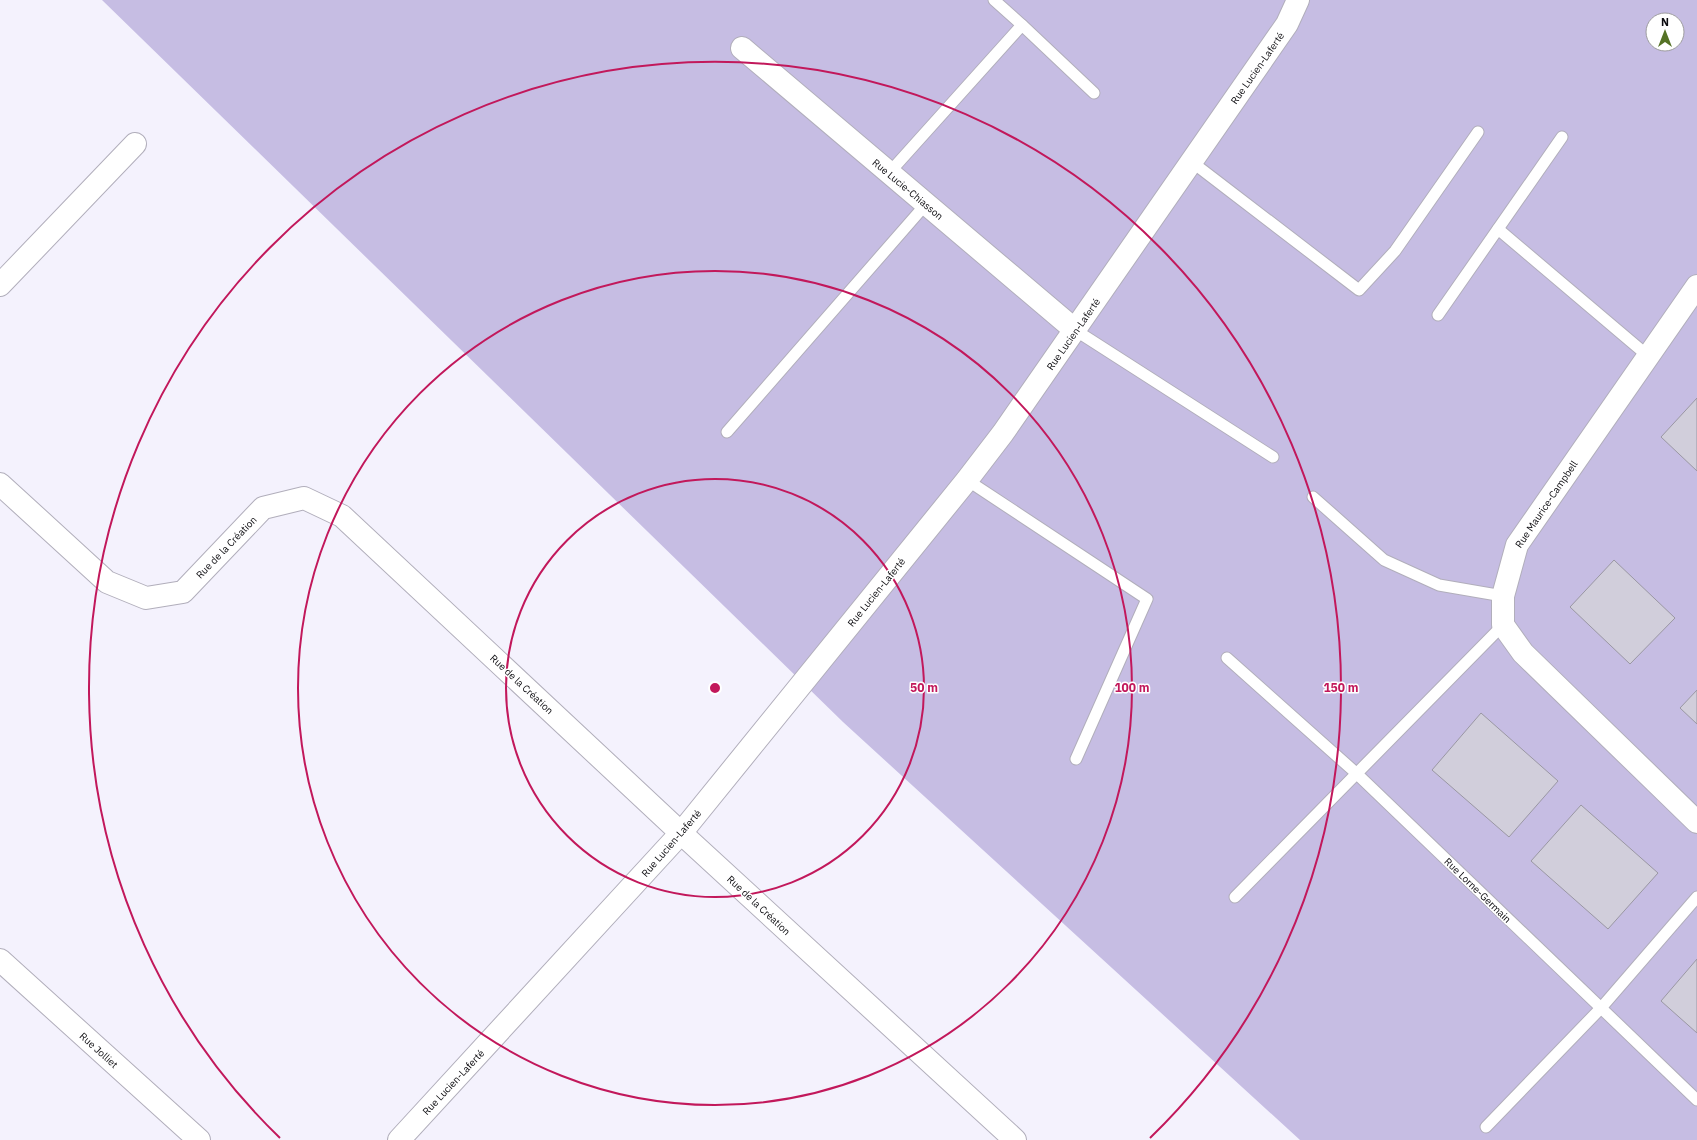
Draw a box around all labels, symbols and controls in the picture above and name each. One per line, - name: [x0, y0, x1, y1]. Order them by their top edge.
- north arrow: [1645, 12, 1685, 52]
- text: N: [1661, 15, 1669, 29]
- street label: Rue Lucien-Laferté: [1228, 29, 1287, 107]
- street label: Rue Lucie-Chiasson: [870, 156, 946, 223]
- street label: Rue Lucien-Laferté: [1044, 295, 1103, 373]
- street label: Rue Maurice-Campbell: [1512, 458, 1581, 550]
- street label: Rue de la Création: [193, 513, 260, 581]
- street label: Rue Lucien-Laferté: [845, 555, 908, 629]
- street label: Rue de la Création: [487, 652, 556, 717]
- text: 50 m: [910, 680, 938, 695]
- text: 100 m: [1114, 680, 1150, 695]
- text: 150 m: [1323, 680, 1359, 695]
- centre of rings: [708, 681, 722, 695]
- street label: Rue Lucien-Laferté: [639, 807, 704, 880]
- street label: Rue Lorne-Germain: [1442, 855, 1514, 926]
- street label: Rue de la Création: [724, 873, 793, 938]
- street label: Rue Jolliet: [77, 1030, 121, 1071]
- street label: Rue Lucien-Laferté: [420, 1046, 487, 1118]

